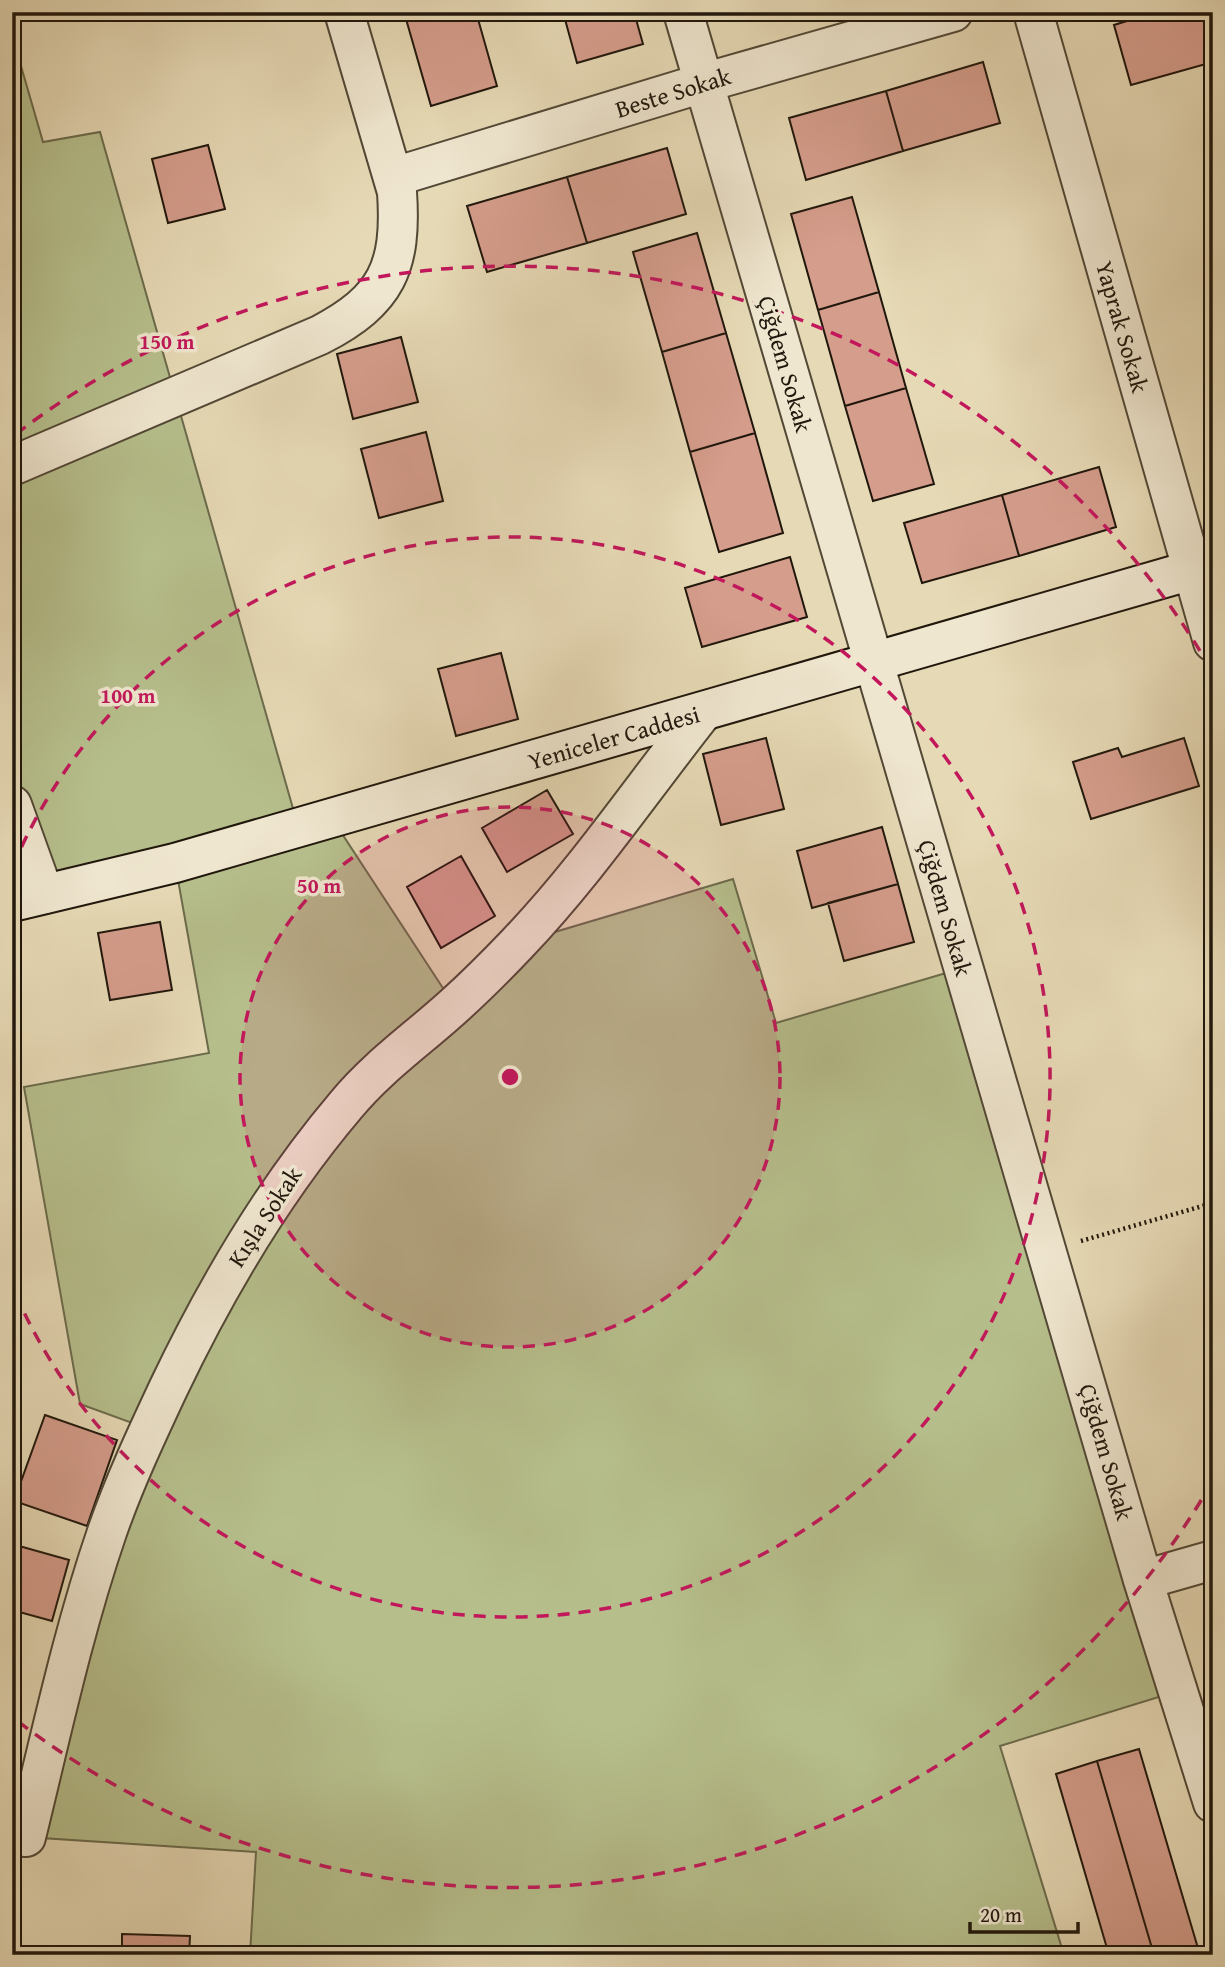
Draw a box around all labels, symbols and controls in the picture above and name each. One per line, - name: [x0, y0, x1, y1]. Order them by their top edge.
- street label: Beste Sokak: [611, 58, 736, 127]
- street label: Yaprak Sokak: [1087, 257, 1158, 398]
- street label: Çiğdem Sokak: [749, 292, 822, 437]
- text: 150 m: [139, 326, 195, 357]
- text: 100 m: [100, 680, 156, 711]
- street label: Yeniceler Caddesi: [524, 696, 704, 779]
- street label: Çiğdem Sokak: [909, 836, 982, 981]
- text: 50 m: [297, 870, 341, 901]
- centre of rings: [498, 1065, 522, 1089]
- street label: Kışla Sokak: [219, 1159, 311, 1274]
- street label: Çiğdem Sokak: [1070, 1380, 1143, 1525]
- scale bar: [970, 1890, 1078, 1934]
- text: 20 m: [980, 1899, 1022, 1930]

